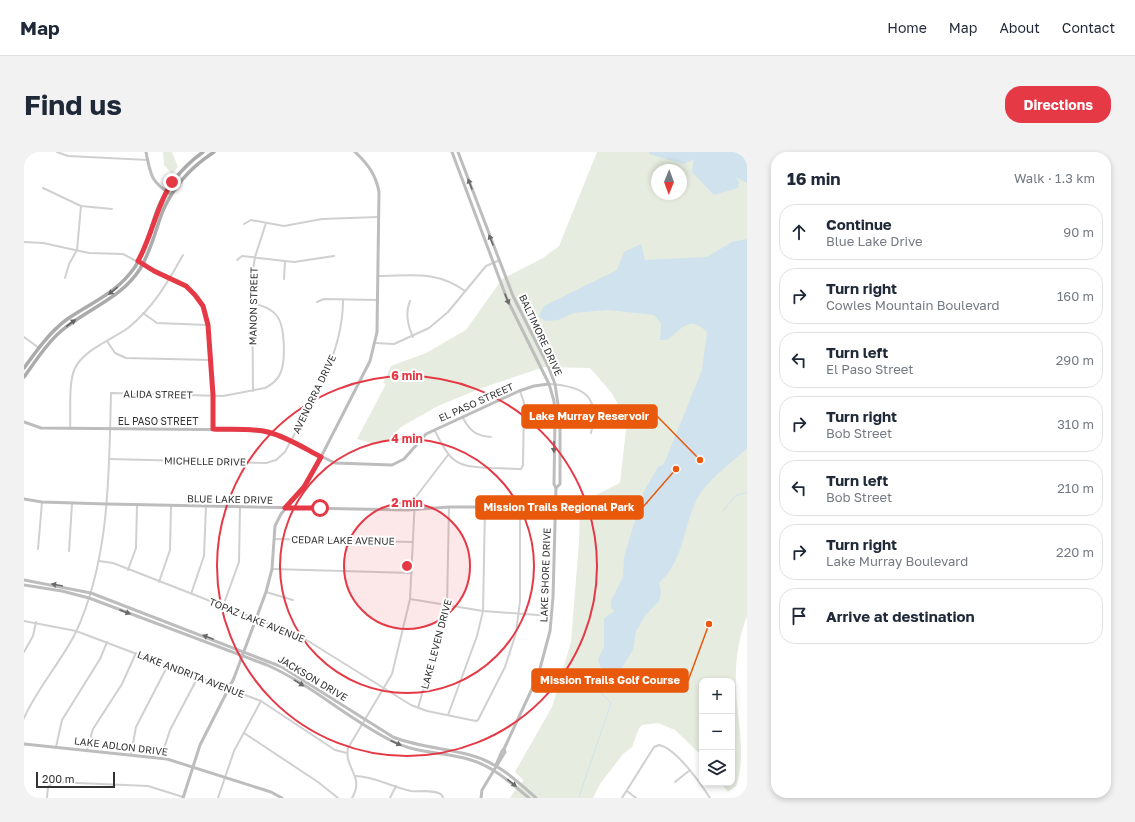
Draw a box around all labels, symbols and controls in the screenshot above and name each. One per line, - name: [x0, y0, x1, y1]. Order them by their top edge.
- text: Map: [20, 16, 60, 39]
- text: Home: [887, 19, 927, 36]
- text: Map: [949, 19, 977, 36]
- text: About: [999, 19, 1040, 36]
- text: Contact: [1062, 19, 1115, 36]
- button: Directions: [1005, 86, 1111, 123]
- text: Find us: [24, 88, 122, 121]
- north arrow: [651, 164, 687, 200]
- text: 16 min: [787, 168, 841, 189]
- text: Walk · 1.3 km: [1014, 170, 1095, 186]
- route end: [163, 173, 181, 191]
- one-way arrow: [467, 178, 473, 190]
- text: Continue: [826, 215, 892, 233]
- icon: ahead: [788, 221, 810, 243]
- text: 90 m: [1063, 224, 1094, 240]
- one-way arrow: [488, 233, 494, 245]
- text: Blue Lake Drive: [826, 233, 923, 249]
- street label: MANON STREET: [246, 267, 260, 345]
- text: Turn right: [826, 279, 897, 297]
- icon: right: [788, 285, 810, 307]
- one-way arrow: [108, 286, 118, 295]
- text: 160 m: [1057, 288, 1094, 304]
- street label: BALTIMORE DRIVE: [517, 292, 565, 378]
- one-way arrow: [504, 293, 511, 305]
- text: Cowles Mountain Boulevard: [826, 297, 1000, 313]
- one-way arrow: [66, 320, 76, 328]
- text: Turn left: [826, 343, 888, 361]
- icon: left: [788, 349, 810, 371]
- text: 290 m: [1056, 352, 1094, 368]
- street label: AVENORRA DRIVE: [290, 353, 338, 435]
- text: El Paso Street: [826, 361, 914, 377]
- text: 6 min: [391, 368, 423, 383]
- street label: EL PASO STREET: [437, 380, 515, 424]
- street label: ALIDA STREET: [123, 387, 193, 401]
- callout: Lake Murray Reservoir: [522, 405, 657, 428]
- text: Turn right: [826, 407, 897, 425]
- text: Lake Murray Reservoir: [529, 409, 650, 422]
- icon: right: [788, 413, 810, 435]
- street label: EL PASO STREET: [118, 415, 198, 427]
- text: 310 m: [1057, 416, 1094, 432]
- text: Bob Street: [826, 425, 892, 441]
- text: 4 min: [391, 431, 423, 446]
- one-way arrow: [551, 441, 558, 453]
- street label: MICHELLE DRIVE: [164, 454, 246, 468]
- text: Turn left: [826, 471, 888, 489]
- icon: left: [788, 477, 810, 499]
- text: 210 m: [1057, 480, 1094, 496]
- text: Bob Street: [826, 489, 892, 505]
- street label: BLUE LAKE DRIVE: [187, 492, 273, 506]
- text: 2 min: [391, 495, 423, 510]
- callout: Mission Trails Regional Park: [476, 496, 643, 519]
- route start: [311, 499, 329, 517]
- text: Mission Trails Regional Park: [483, 500, 635, 513]
- street label: LAKE SHORE DRIVE: [537, 527, 553, 623]
- street label: CEDAR LAKE AVENUE: [291, 533, 395, 547]
- text: Turn right: [826, 535, 897, 553]
- icon: right: [788, 541, 810, 563]
- text: 220 m: [1056, 544, 1094, 560]
- text: Lake Murray Boulevard: [826, 553, 968, 569]
- centre of rings: [400, 559, 414, 573]
- one-way arrow: [51, 582, 64, 588]
- street label: TOPAZ LAKE AVENUE: [207, 595, 307, 645]
- street label: LAKE LEVEN DRIVE: [418, 598, 454, 690]
- icon: arrive: [788, 605, 810, 627]
- text: Arrive at destination: [826, 607, 975, 625]
- one-way arrow: [120, 609, 132, 615]
- one-way arrow: [201, 634, 213, 640]
- street label: LAKE ANDRITA AVENUE: [136, 648, 246, 700]
- street label: JACKSON DRIVE: [276, 653, 350, 703]
- callout: Mission Trails Golf Course: [532, 669, 688, 692]
- text: Mission Trails Golf Course: [540, 673, 680, 686]
- map controls: [699, 678, 735, 786]
- button: +: [699, 678, 735, 714]
- one-way arrow: [293, 679, 305, 686]
- button: −: [699, 714, 735, 750]
- street label: LAKE ADLON DRIVE: [73, 734, 169, 758]
- one-way arrow: [390, 740, 401, 746]
- button: layers: [699, 750, 735, 786]
- scale bar: [36, 770, 115, 789]
- text: 200 m: [42, 772, 75, 785]
- one-way arrow: [506, 779, 517, 788]

